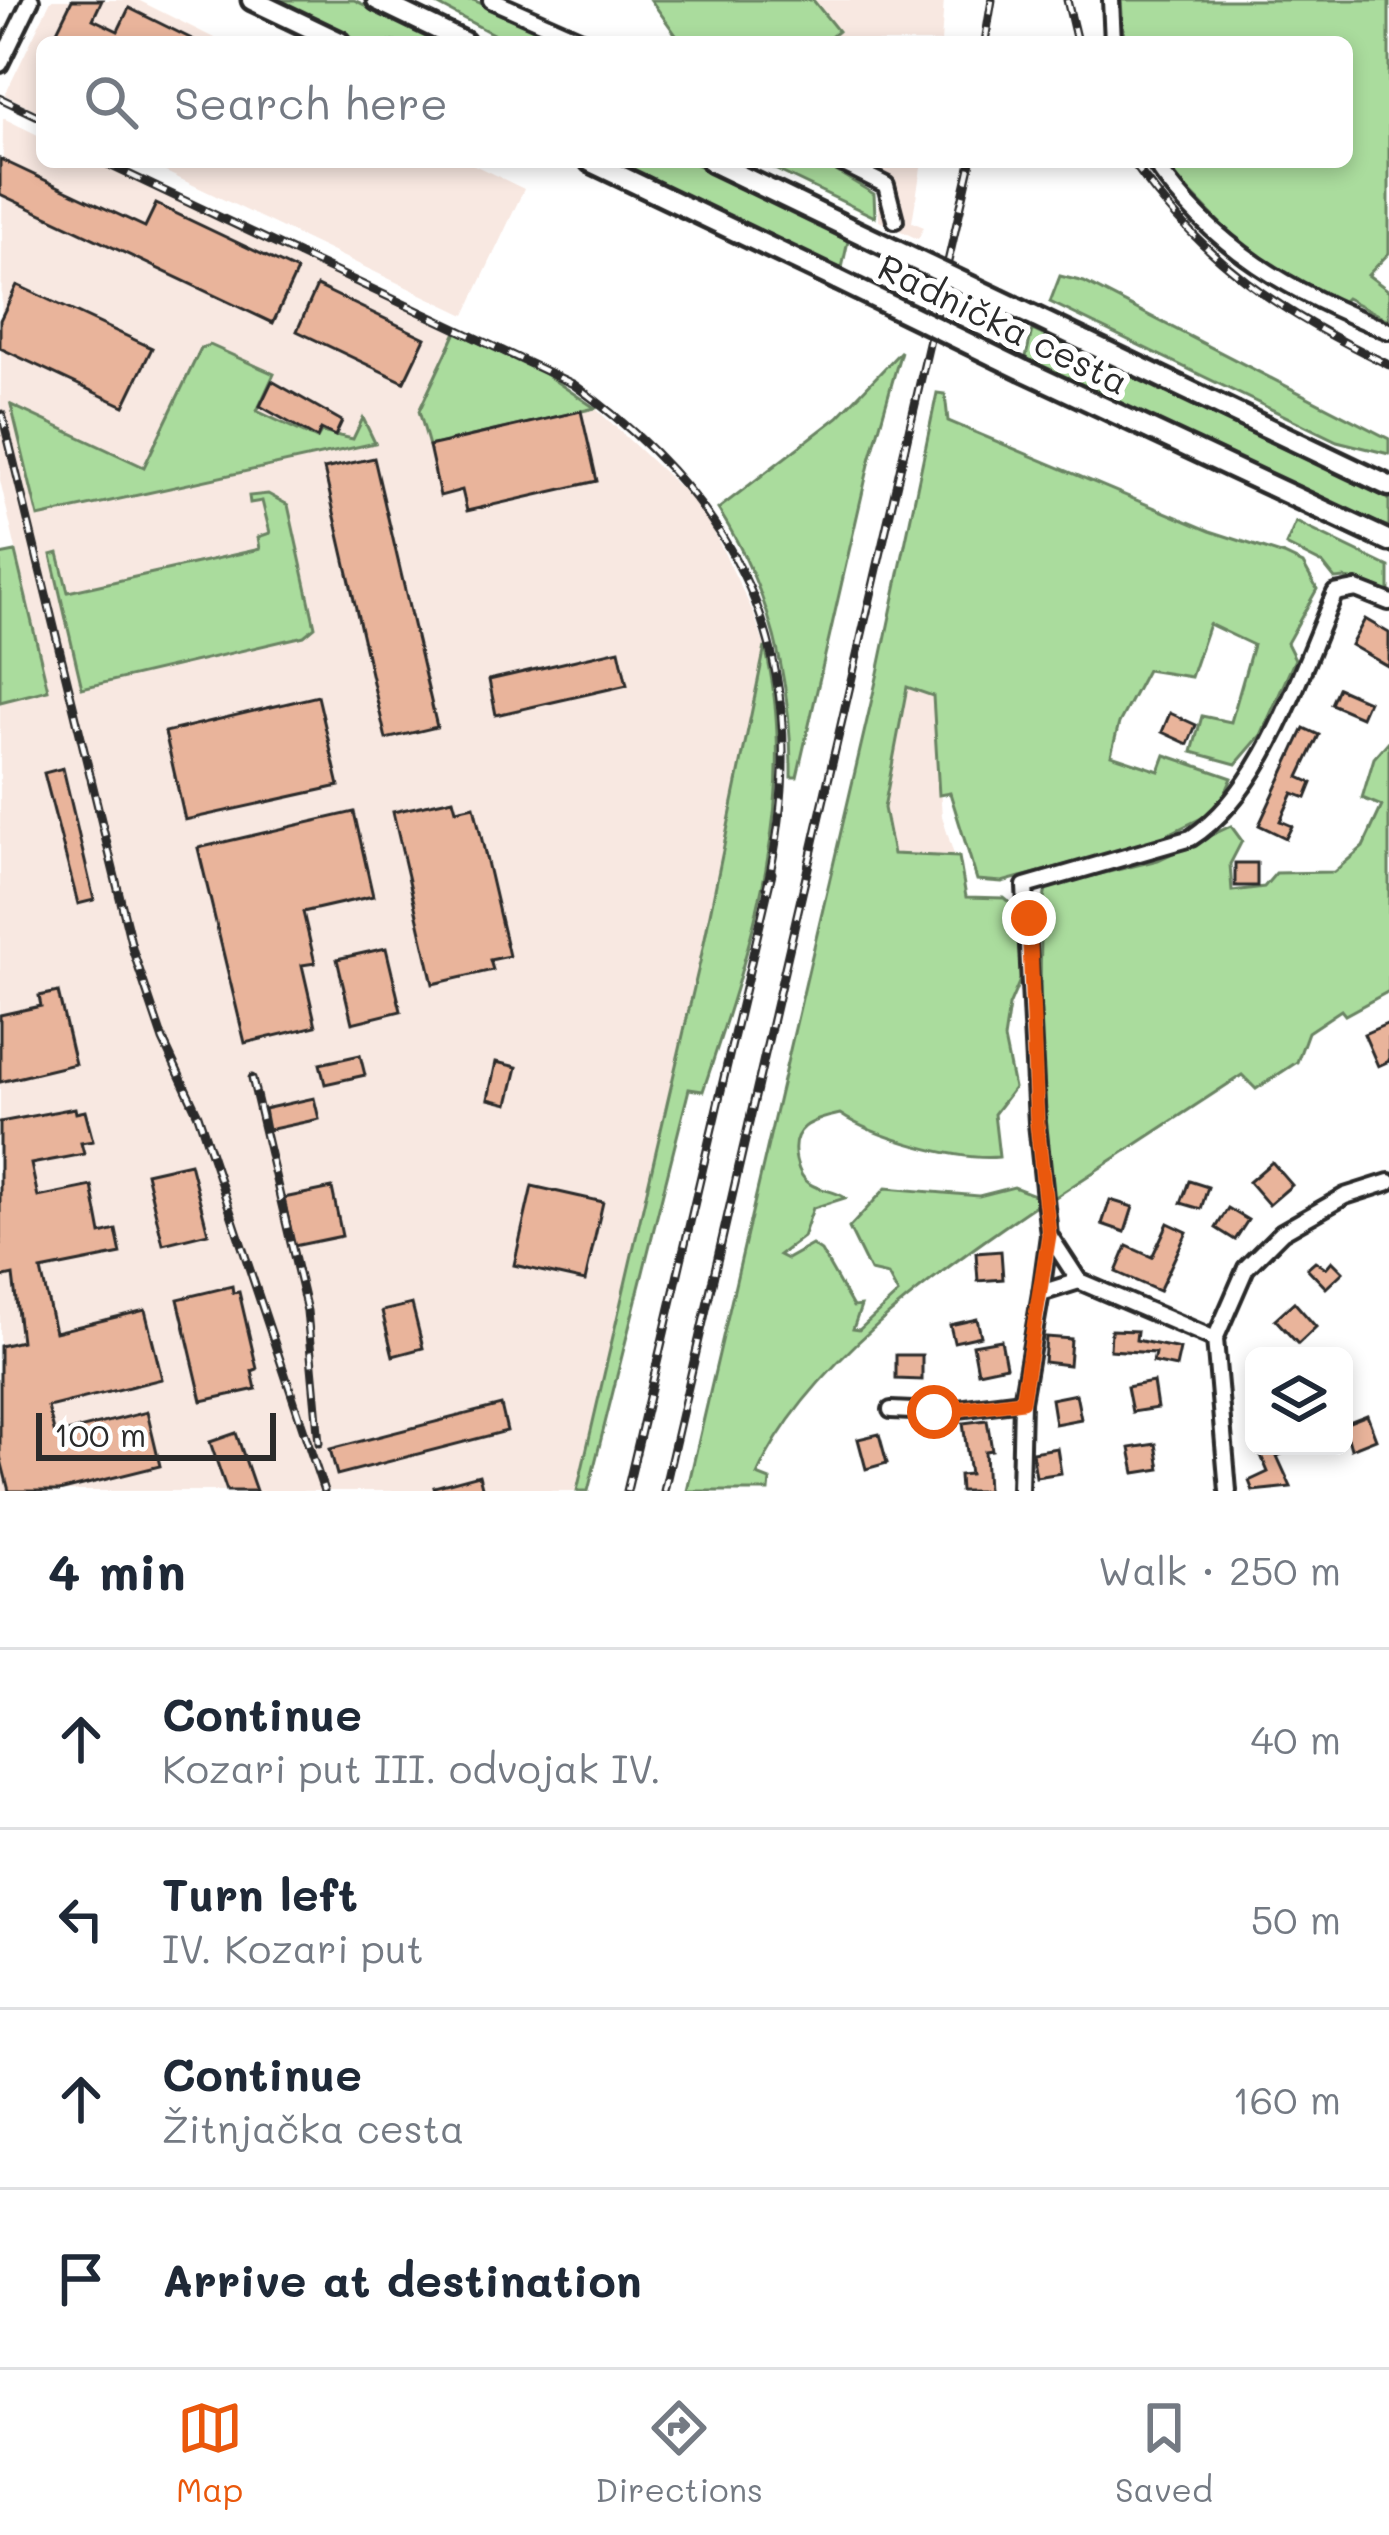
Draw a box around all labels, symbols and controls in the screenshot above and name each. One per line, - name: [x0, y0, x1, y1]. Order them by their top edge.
- search box: [36, 36, 1353, 168]
- icon: search: [78, 69, 144, 135]
- text: Search here: [174, 73, 448, 131]
- street label: Radnička cesta: [871, 242, 1137, 404]
- route end: [1002, 891, 1056, 945]
- map controls: [1245, 1347, 1353, 1455]
- button: layers: [1245, 1347, 1353, 1455]
- route start: [907, 1385, 961, 1439]
- scale bar: [36, 1407, 276, 1460]
- text: 100 m: [54, 1412, 146, 1455]
- text: 4 min: [48, 1536, 186, 1603]
- text: Walk · 250 m: [1098, 1544, 1341, 1595]
- text: Continue: [162, 1684, 362, 1742]
- icon: ahead: [48, 1706, 114, 1772]
- text: 40 m: [1250, 1713, 1341, 1764]
- text: Kozari put III. odvojak IV.: [162, 1742, 661, 1793]
- text: Turn left: [162, 1864, 358, 1922]
- icon: left: [48, 1886, 114, 1952]
- text: 50 m: [1251, 1893, 1341, 1944]
- text: IV. Kozari put: [162, 1922, 424, 1973]
- text: Continue: [162, 2044, 362, 2102]
- icon: ahead: [48, 2066, 114, 2132]
- text: 160 m: [1232, 2073, 1341, 2124]
- text: Žitnjačka cesta: [162, 2102, 464, 2153]
- icon: arrive: [48, 2246, 114, 2312]
- text: Arrive at destination: [162, 2250, 642, 2308]
- tab: Map: [176, 2395, 243, 2510]
- tab: Directions: [595, 2395, 763, 2510]
- tab: Saved: [1115, 2395, 1213, 2510]

